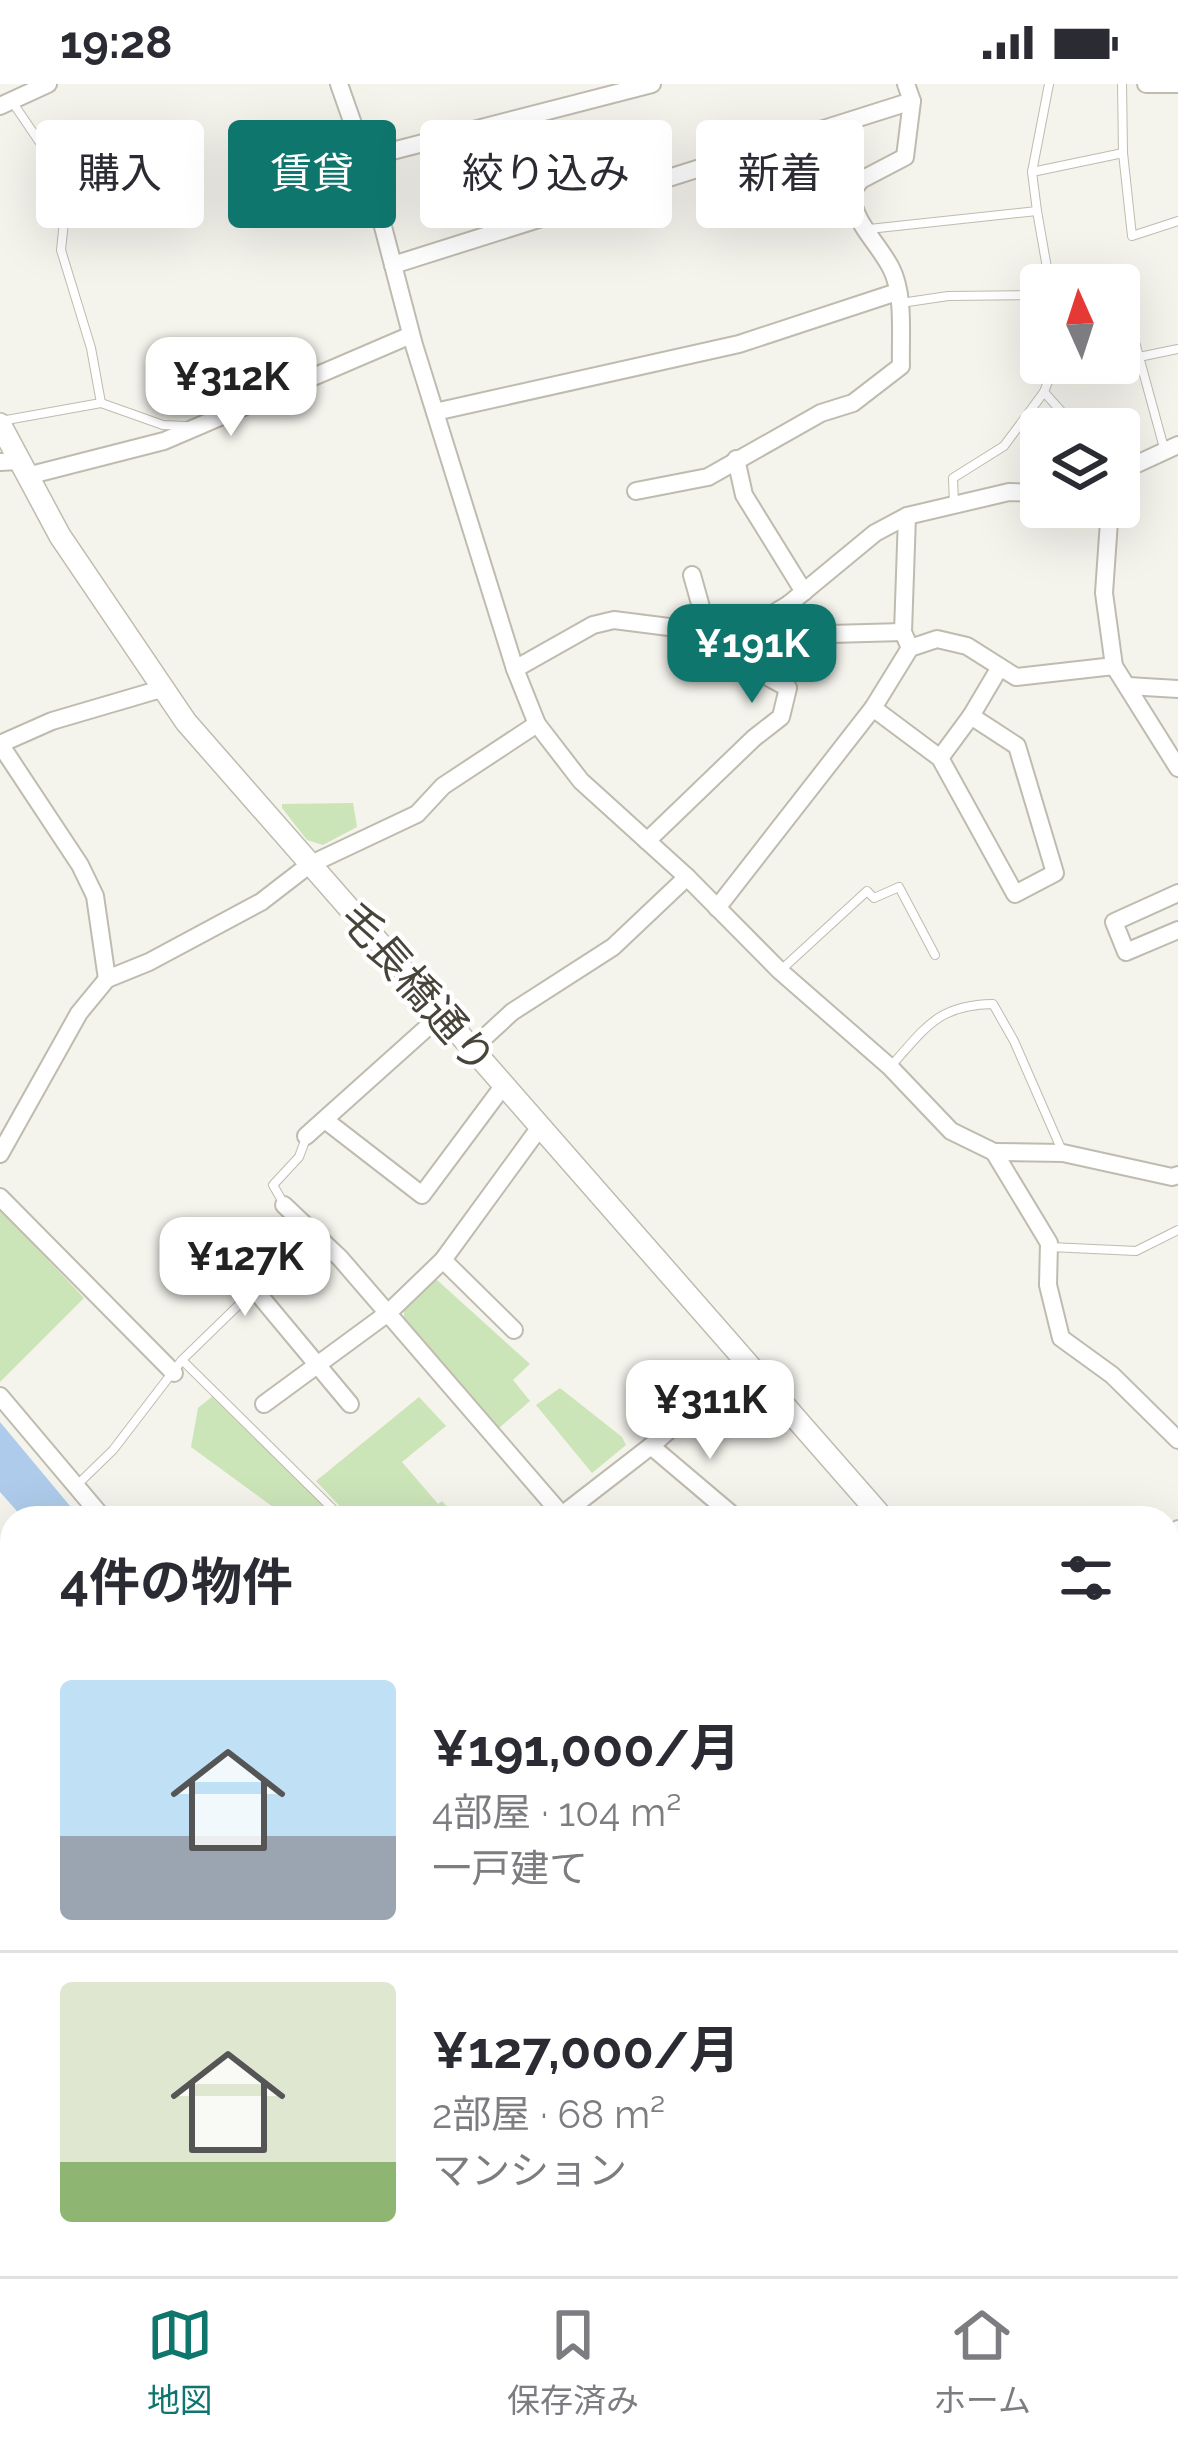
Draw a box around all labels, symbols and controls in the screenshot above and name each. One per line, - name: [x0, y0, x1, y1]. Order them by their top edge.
- text: 19:28: [60, 16, 172, 69]
- chip: 購入: [36, 120, 204, 228]
- chip: 賃貸: [228, 120, 396, 228]
- chip: 絞り込み: [420, 120, 672, 228]
- chip: 新着: [696, 120, 864, 228]
- north arrow: [1020, 264, 1140, 384]
- map controls: [1020, 264, 1140, 528]
- pin: ¥312K: [147, 337, 315, 439]
- text: ¥312K: [173, 353, 289, 399]
- button: layers: [1020, 408, 1140, 528]
- pin: ¥191K: [668, 604, 836, 706]
- text: ¥191K: [694, 620, 810, 666]
- street label: 毛長橋通り: [330, 893, 505, 1084]
- pin: ¥127K: [161, 1217, 329, 1319]
- text: ¥127K: [186, 1233, 304, 1279]
- pin: ¥311K: [626, 1360, 794, 1462]
- text: ¥311K: [653, 1376, 767, 1422]
- icon: filters: [1053, 1545, 1119, 1611]
- text: 4件の物件: [60, 1552, 293, 1612]
- text: ¥191,000/月: [432, 1718, 741, 1778]
- icon: home: [156, 1728, 300, 1872]
- text: 4部屋 · 104 m²: [432, 1789, 681, 1835]
- text: 一戸建て: [432, 1845, 588, 1891]
- text: ¥127,000/月: [432, 2020, 740, 2080]
- icon: home: [156, 2030, 300, 2174]
- text: 2部屋 · 68 m²: [432, 2091, 665, 2137]
- text: マンション: [432, 2147, 627, 2193]
- tab: 地図: [147, 2302, 213, 2422]
- tab: 保存済み: [507, 2302, 639, 2422]
- tab: ホーム: [933, 2302, 1031, 2422]

